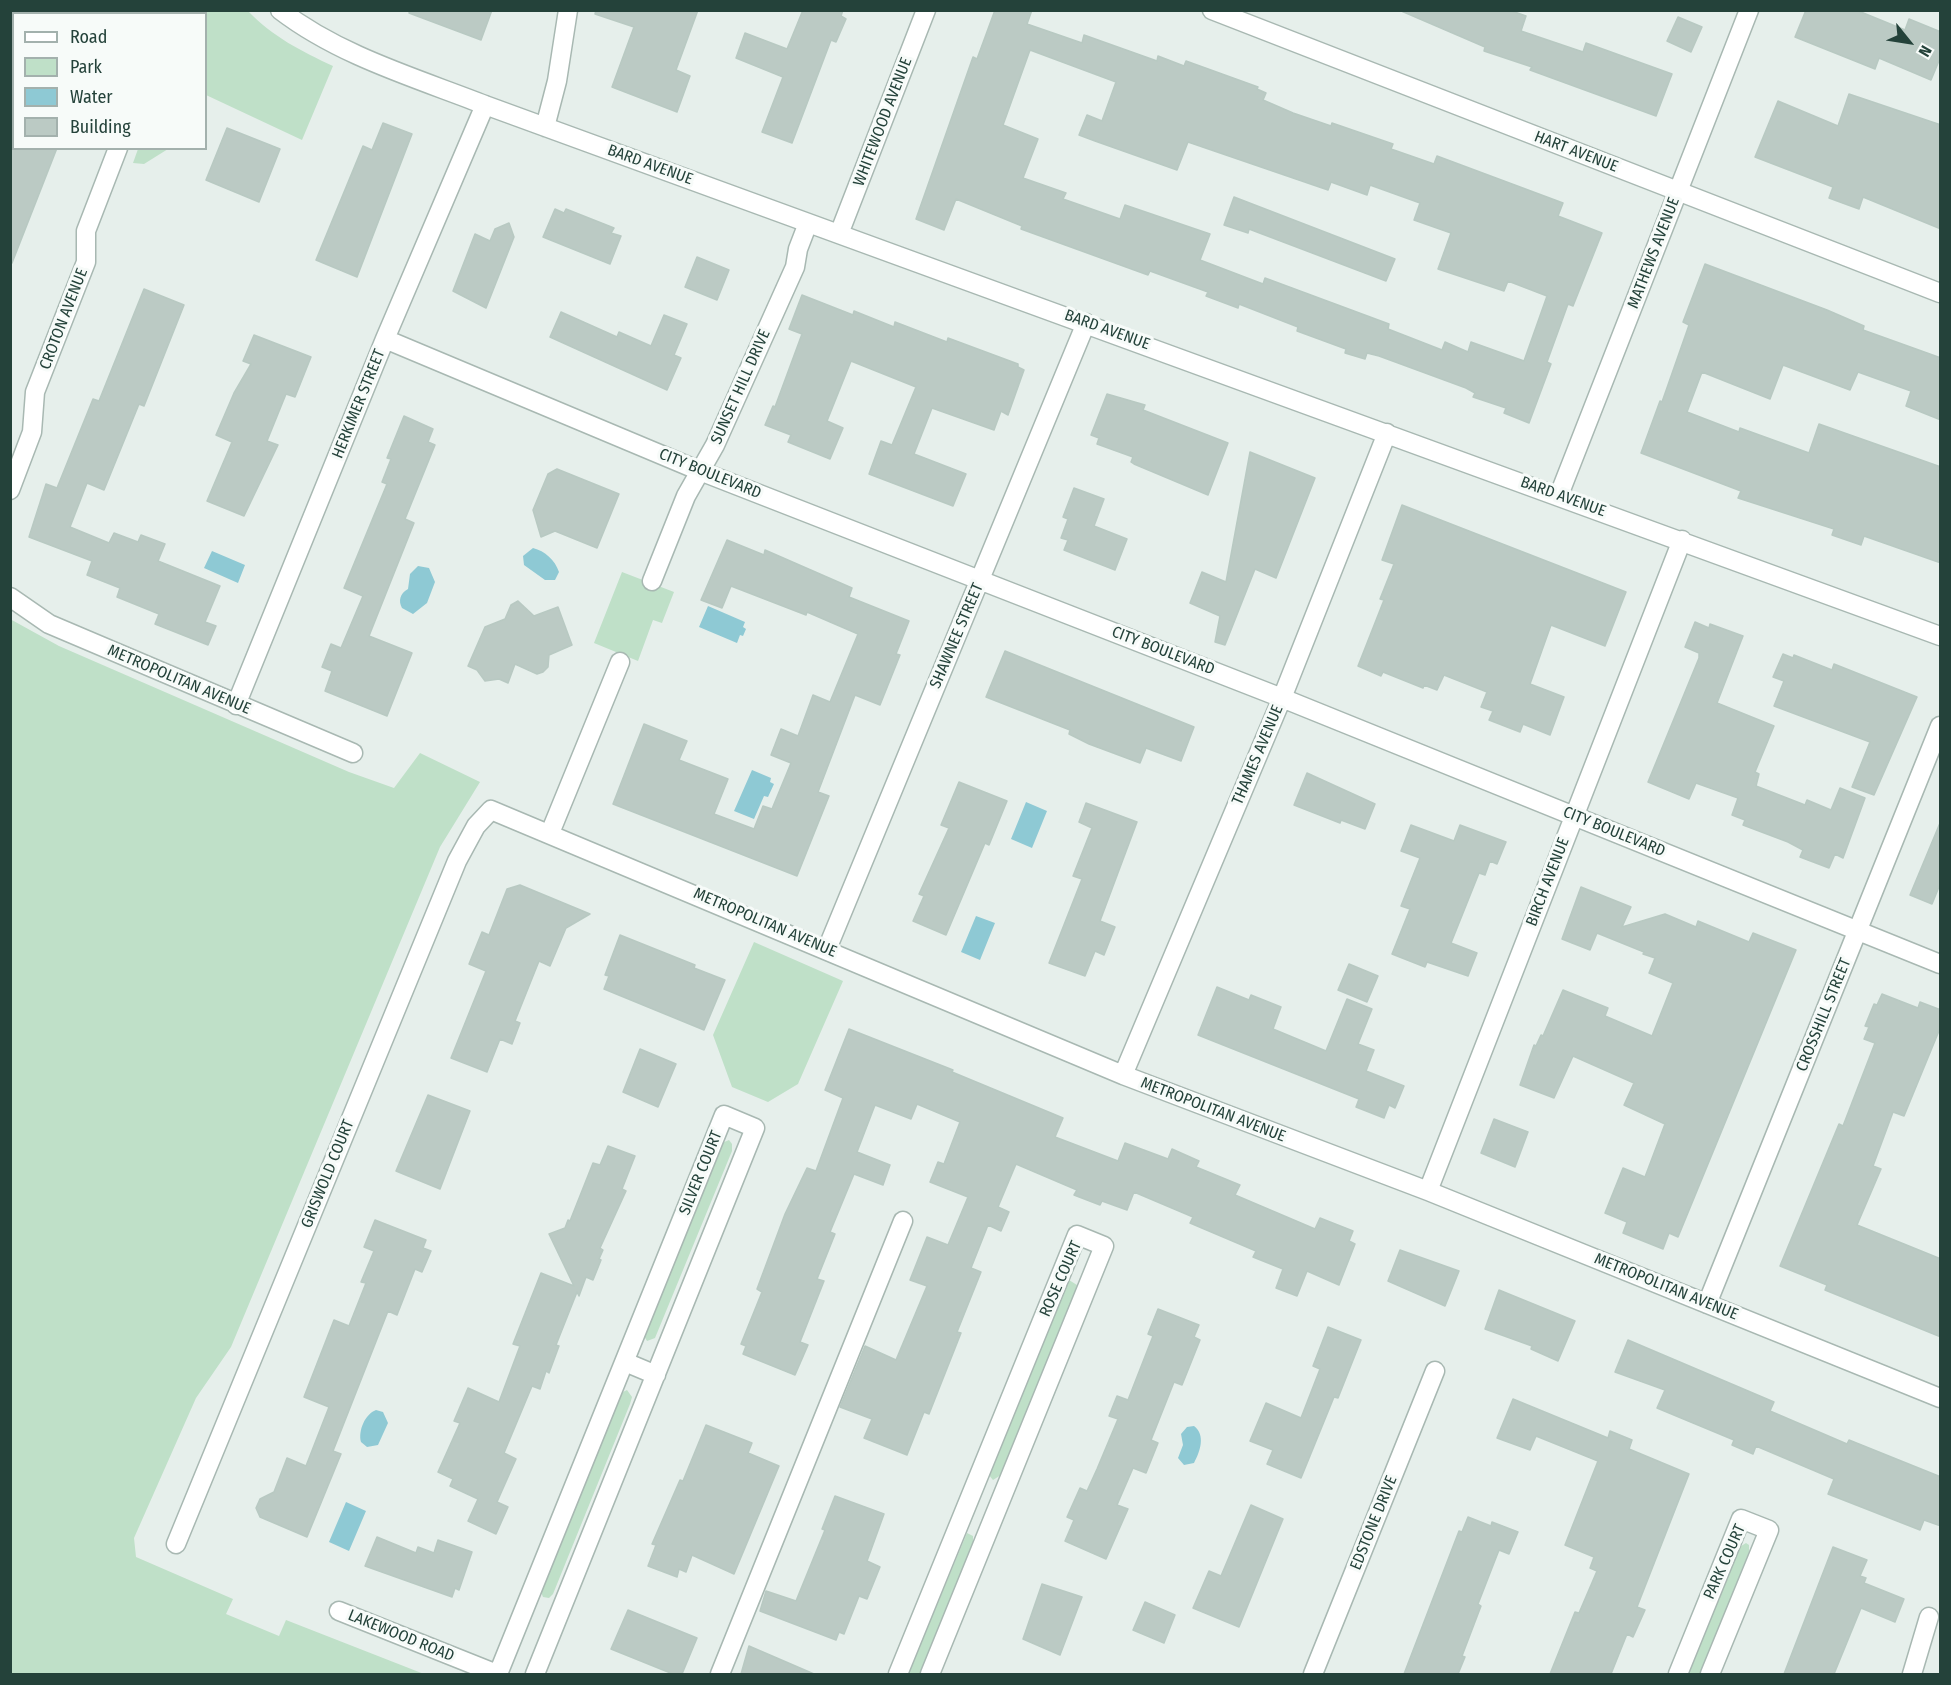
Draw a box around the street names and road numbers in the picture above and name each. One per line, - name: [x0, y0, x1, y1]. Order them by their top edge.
- street label: WHITEWOOD AVENUE: [850, 55, 916, 189]
- street label: HART AVENUE: [1531, 127, 1621, 177]
- street label: BARD AVENUE: [605, 141, 695, 189]
- street label: MATHEWS AVENUE: [1624, 195, 1684, 311]
- street label: CROTON AVENUE: [36, 266, 92, 372]
- street label: BARD AVENUE: [1062, 306, 1152, 354]
- street label: SUNSET HILL DRIVE: [707, 327, 775, 447]
- street label: HERKIMER STREET: [328, 347, 390, 461]
- street label: CITY BOULEVARD: [656, 445, 764, 503]
- street label: BARD AVENUE: [1518, 473, 1608, 521]
- street label: SHAWNEE STREET: [926, 580, 988, 692]
- street label: CITY BOULEVARD: [1109, 623, 1217, 679]
- street label: METROPOLITAN AVENUE: [105, 641, 253, 719]
- street label: THAMES AVENUE: [1228, 702, 1288, 808]
- street label: CITY BOULEVARD: [1560, 803, 1668, 861]
- street label: BIRCH AVENUE: [1522, 835, 1574, 929]
- street label: METROPOLITAN AVENUE: [691, 884, 839, 962]
- street label: CROSSHILL STREET: [1793, 956, 1855, 1074]
- street label: METROPOLITAN AVENUE: [1138, 1074, 1288, 1146]
- street label: GRISWOLD COURT: [298, 1117, 358, 1231]
- street label: SILVER COURT: [675, 1128, 727, 1218]
- street label: ROSE COURT: [1036, 1238, 1086, 1320]
- street label: METROPOLITAN AVENUE: [1591, 1249, 1741, 1325]
- street label: EDSTONE DRIVE: [1346, 1473, 1402, 1573]
- street label: PARK COURT: [1700, 1522, 1750, 1602]
- street label: LAKEWOOD ROAD: [345, 1606, 457, 1666]

